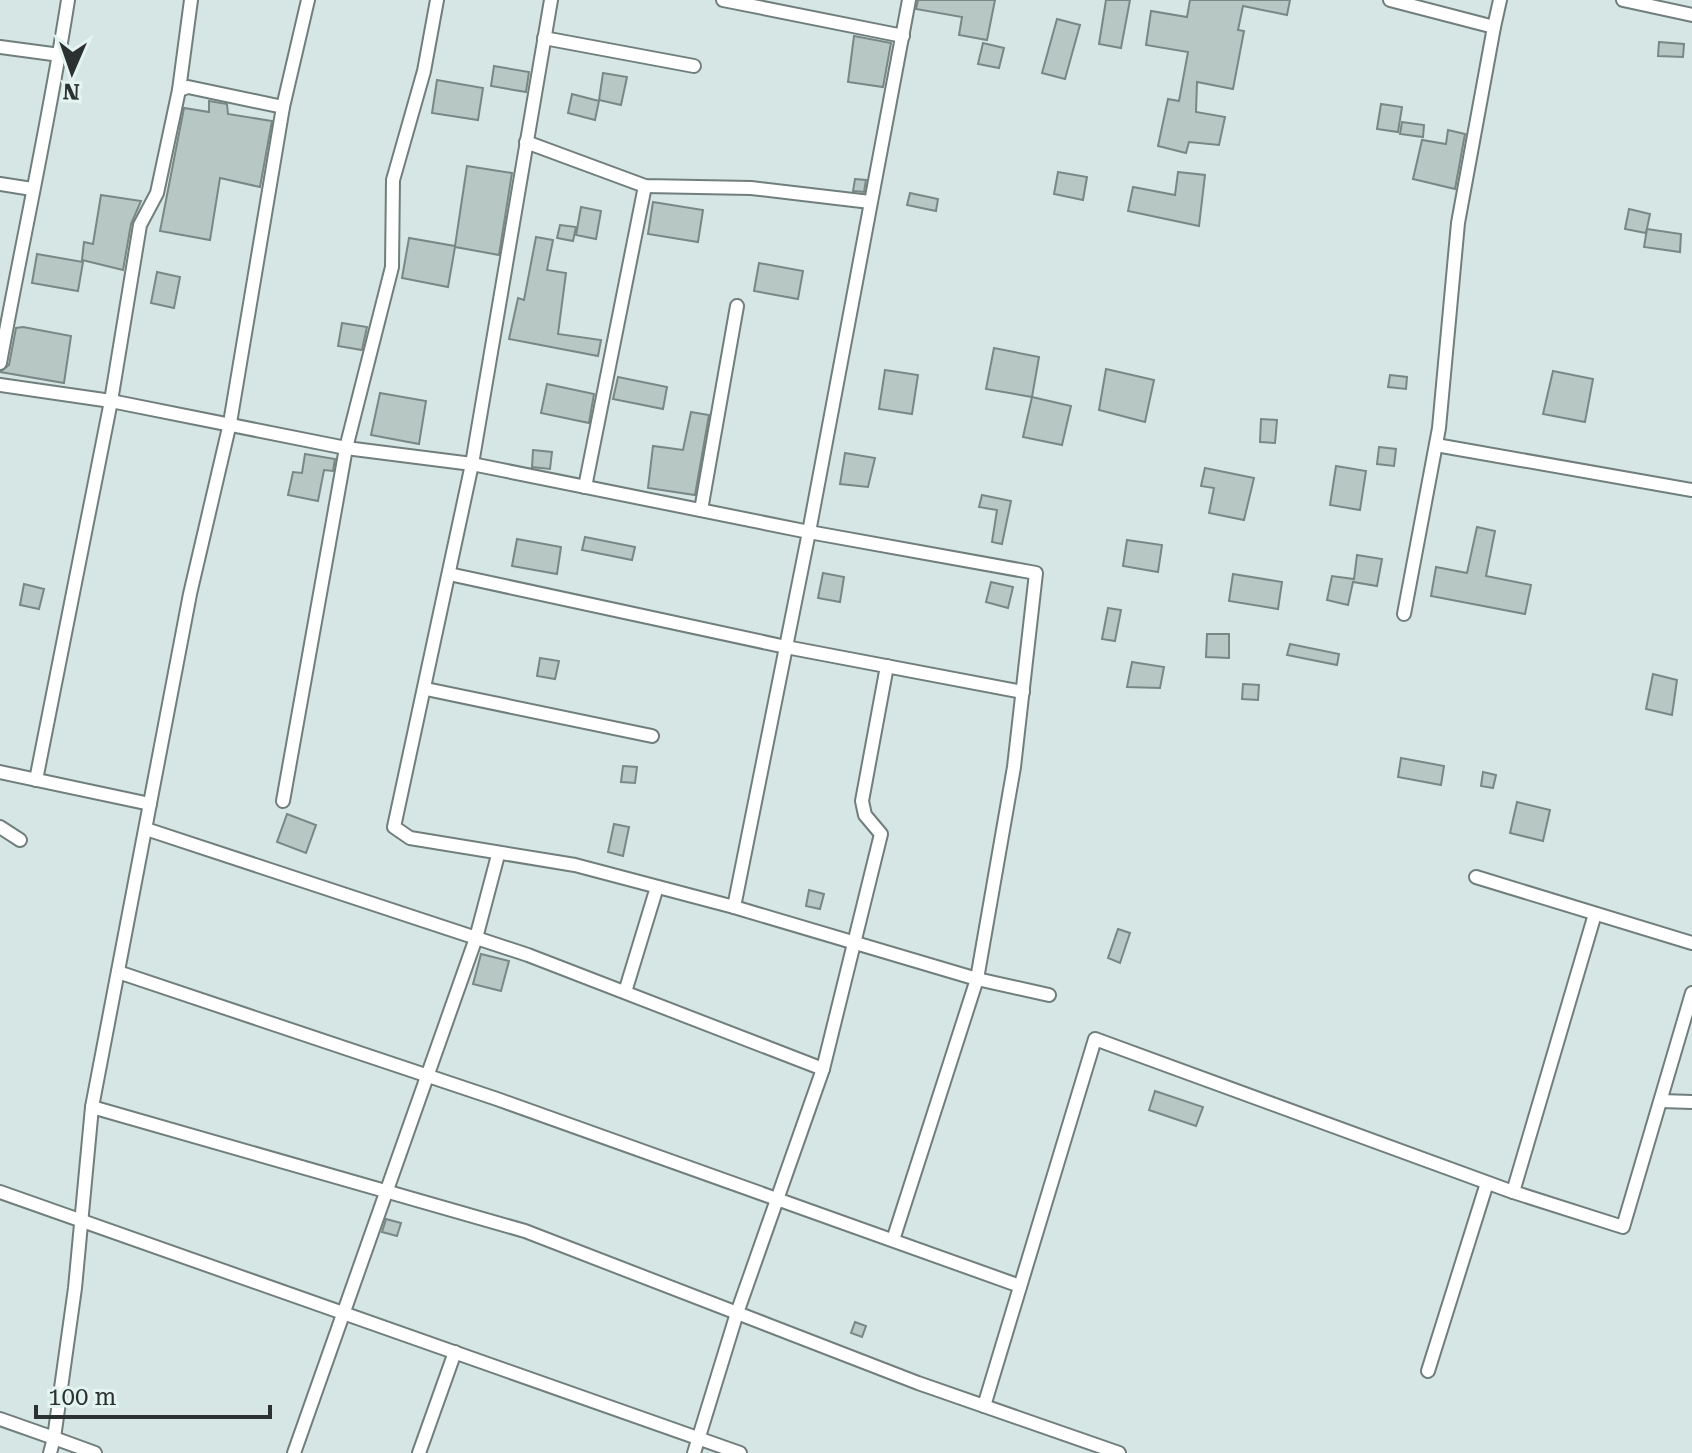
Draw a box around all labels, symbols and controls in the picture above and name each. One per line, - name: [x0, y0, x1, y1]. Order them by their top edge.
- north arrow: [32, 32, 112, 112]
- text: N: [62, 79, 80, 104]
- scale bar: [36, 1369, 270, 1419]
- text: 100 m: [48, 1383, 116, 1411]

